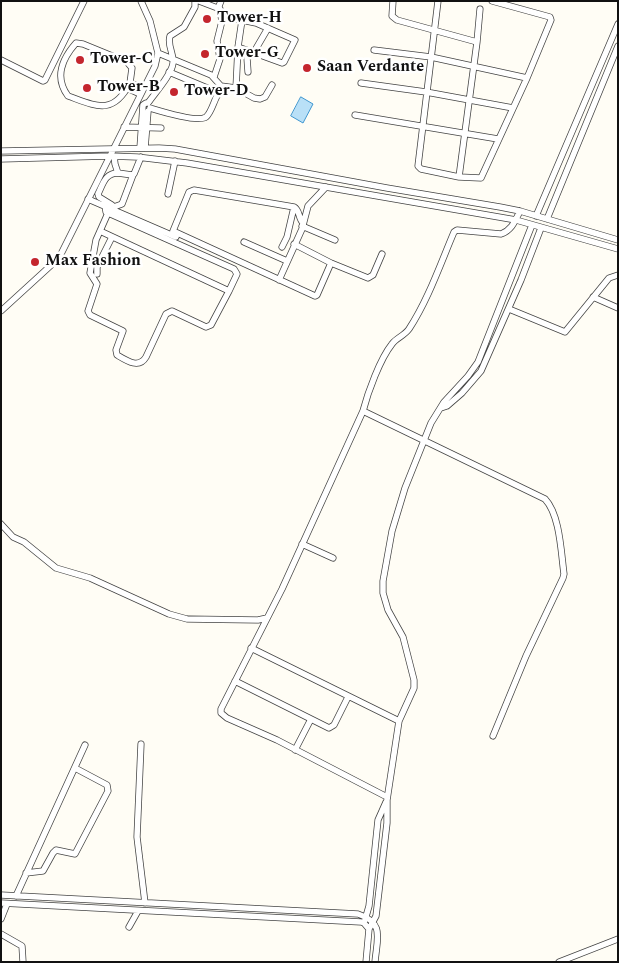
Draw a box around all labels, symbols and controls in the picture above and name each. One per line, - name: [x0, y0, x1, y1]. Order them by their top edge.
- place label: Tower-H: [217, 9, 282, 29]
- marker: Tower-H: [201, 13, 213, 25]
- place label: Tower-G: [215, 44, 279, 64]
- marker: Tower-G: [199, 48, 211, 60]
- place label: Tower-C: [90, 50, 153, 70]
- marker: Tower-C: [74, 54, 86, 66]
- place label: Saan Verdante: [317, 58, 424, 78]
- marker: Saan Verdante: [301, 62, 313, 74]
- place label: Tower-B: [97, 78, 160, 98]
- marker: Tower-B: [81, 82, 93, 94]
- place label: Tower-D: [184, 82, 248, 102]
- marker: Tower-D: [168, 86, 180, 98]
- place label: Max Fashion: [45, 252, 141, 272]
- marker: Max Fashion: [29, 256, 41, 268]

